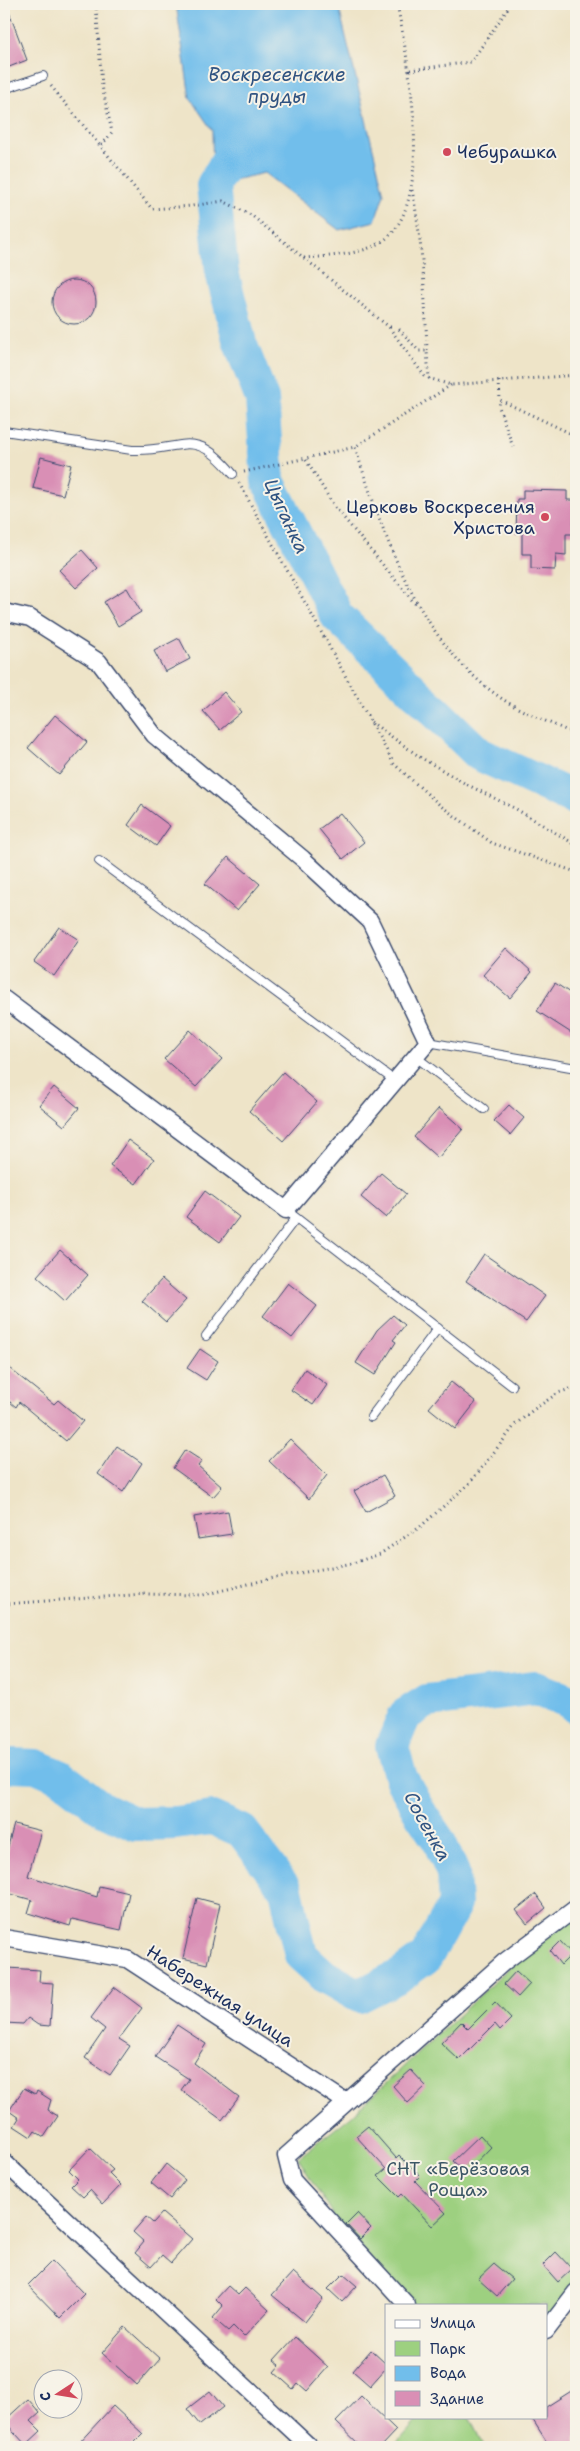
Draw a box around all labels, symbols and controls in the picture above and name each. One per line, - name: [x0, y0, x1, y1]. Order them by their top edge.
- water label: Воскресенские пруды: [208, 62, 346, 109]
- place label: Чебурашка: [457, 140, 557, 164]
- marker: Чебурашка: [441, 146, 453, 158]
- water label: Цыганка: [258, 475, 315, 558]
- place label: Церковь Воскресения Христова: [346, 495, 535, 540]
- marker: Церковь Воскресения Христова: [539, 511, 551, 523]
- water label: Сосенка: [398, 1787, 457, 1866]
- street label: Набережная улица: [142, 1939, 298, 2053]
- park label: СНТ «Берёзовая Роща»: [386, 2157, 530, 2202]
- legend: [385, 2304, 548, 2418]
- text: Улица: [430, 2313, 476, 2333]
- text: Парк: [430, 2339, 466, 2359]
- text: Вода: [430, 2363, 467, 2383]
- north arrow: [32, 2368, 82, 2418]
- text: Здание: [430, 2389, 484, 2409]
- text: С: [36, 2391, 55, 2403]

